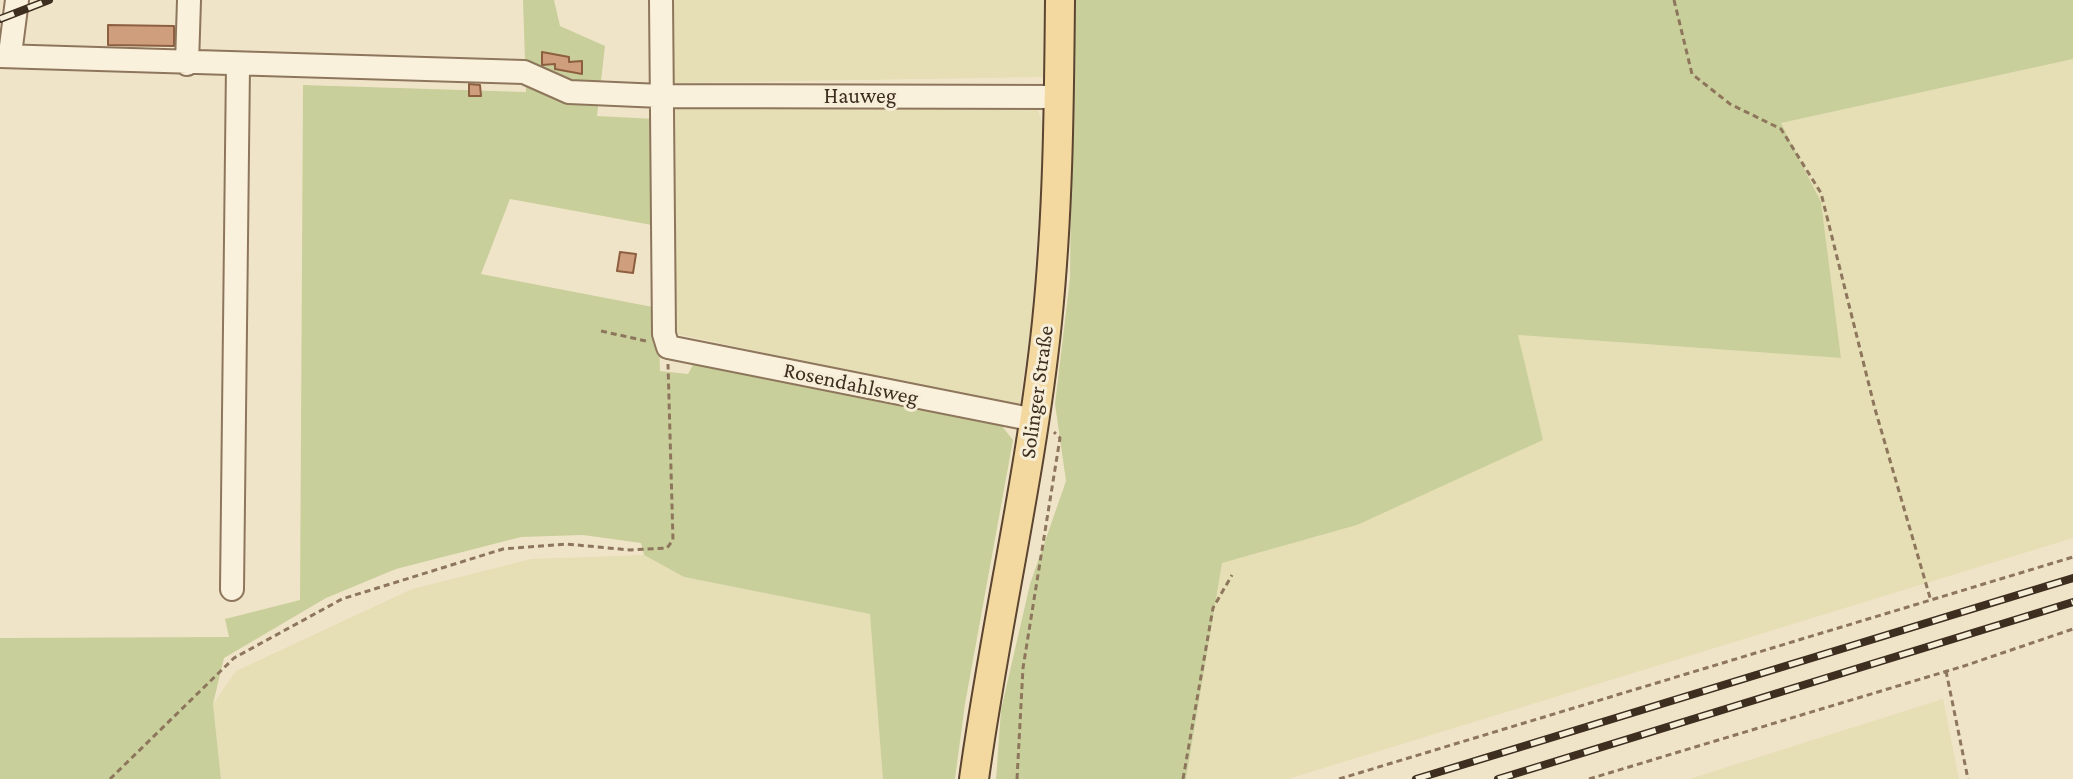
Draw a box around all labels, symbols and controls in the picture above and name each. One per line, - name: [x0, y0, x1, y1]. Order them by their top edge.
- street label: Hauweg: [824, 83, 896, 109]
- street label: Solinger Straße: [1015, 324, 1059, 460]
- street label: Rosendahlsweg: [781, 357, 921, 411]

